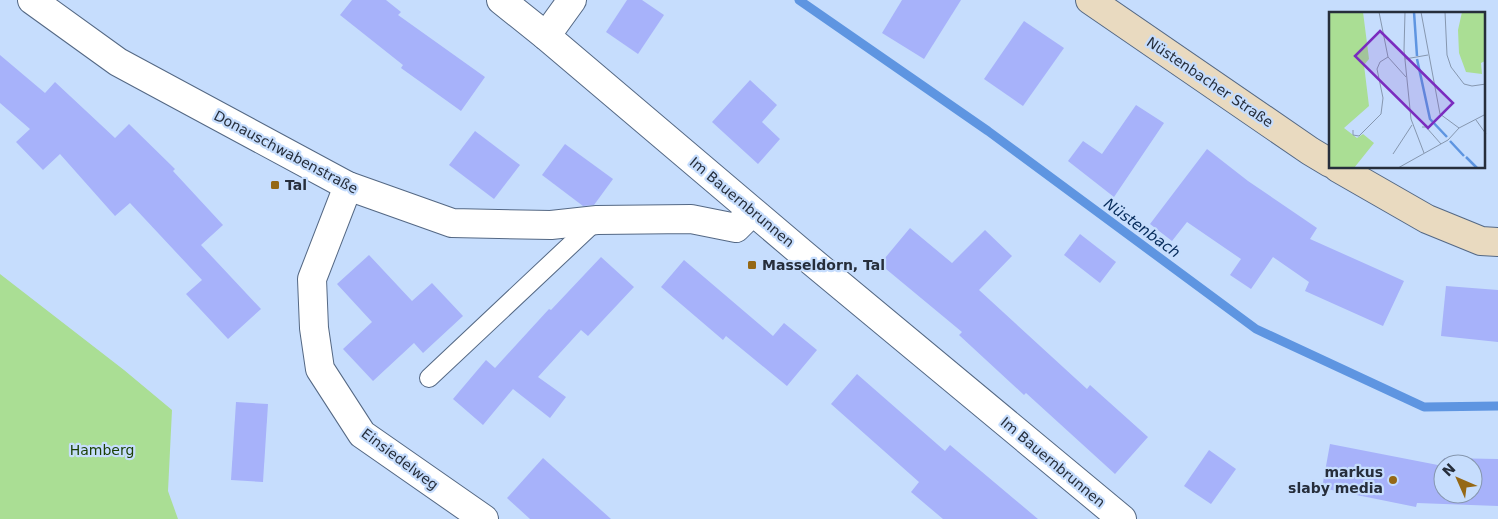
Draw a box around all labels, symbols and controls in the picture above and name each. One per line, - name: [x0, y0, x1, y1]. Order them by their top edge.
- inset map: [1329, 12, 1486, 169]
- street label: Nüstenbacher Straße: [1144, 34, 1276, 130]
- street label: Donauschwabenstraße: [211, 107, 361, 197]
- street label: Im Bauernbrunnen: [687, 154, 797, 250]
- place label: Tal: [285, 177, 307, 193]
- marker: Tal: [269, 179, 281, 191]
- water label: Nüstenbach: [1100, 194, 1184, 262]
- place label: Masseldorn, Tal: [762, 257, 885, 273]
- marker: Masseldorn, Tal: [746, 259, 758, 271]
- street label: Im Bauernbrunnen: [998, 414, 1108, 510]
- street label: Einsiedelweg: [359, 425, 441, 493]
- park label: Hamberg: [70, 442, 134, 458]
- north arrow: [1433, 454, 1483, 504]
- text: N: [1439, 460, 1459, 480]
- place label: markus slaby media: [1288, 464, 1383, 496]
- marker: markus slaby media: [1387, 474, 1399, 486]

